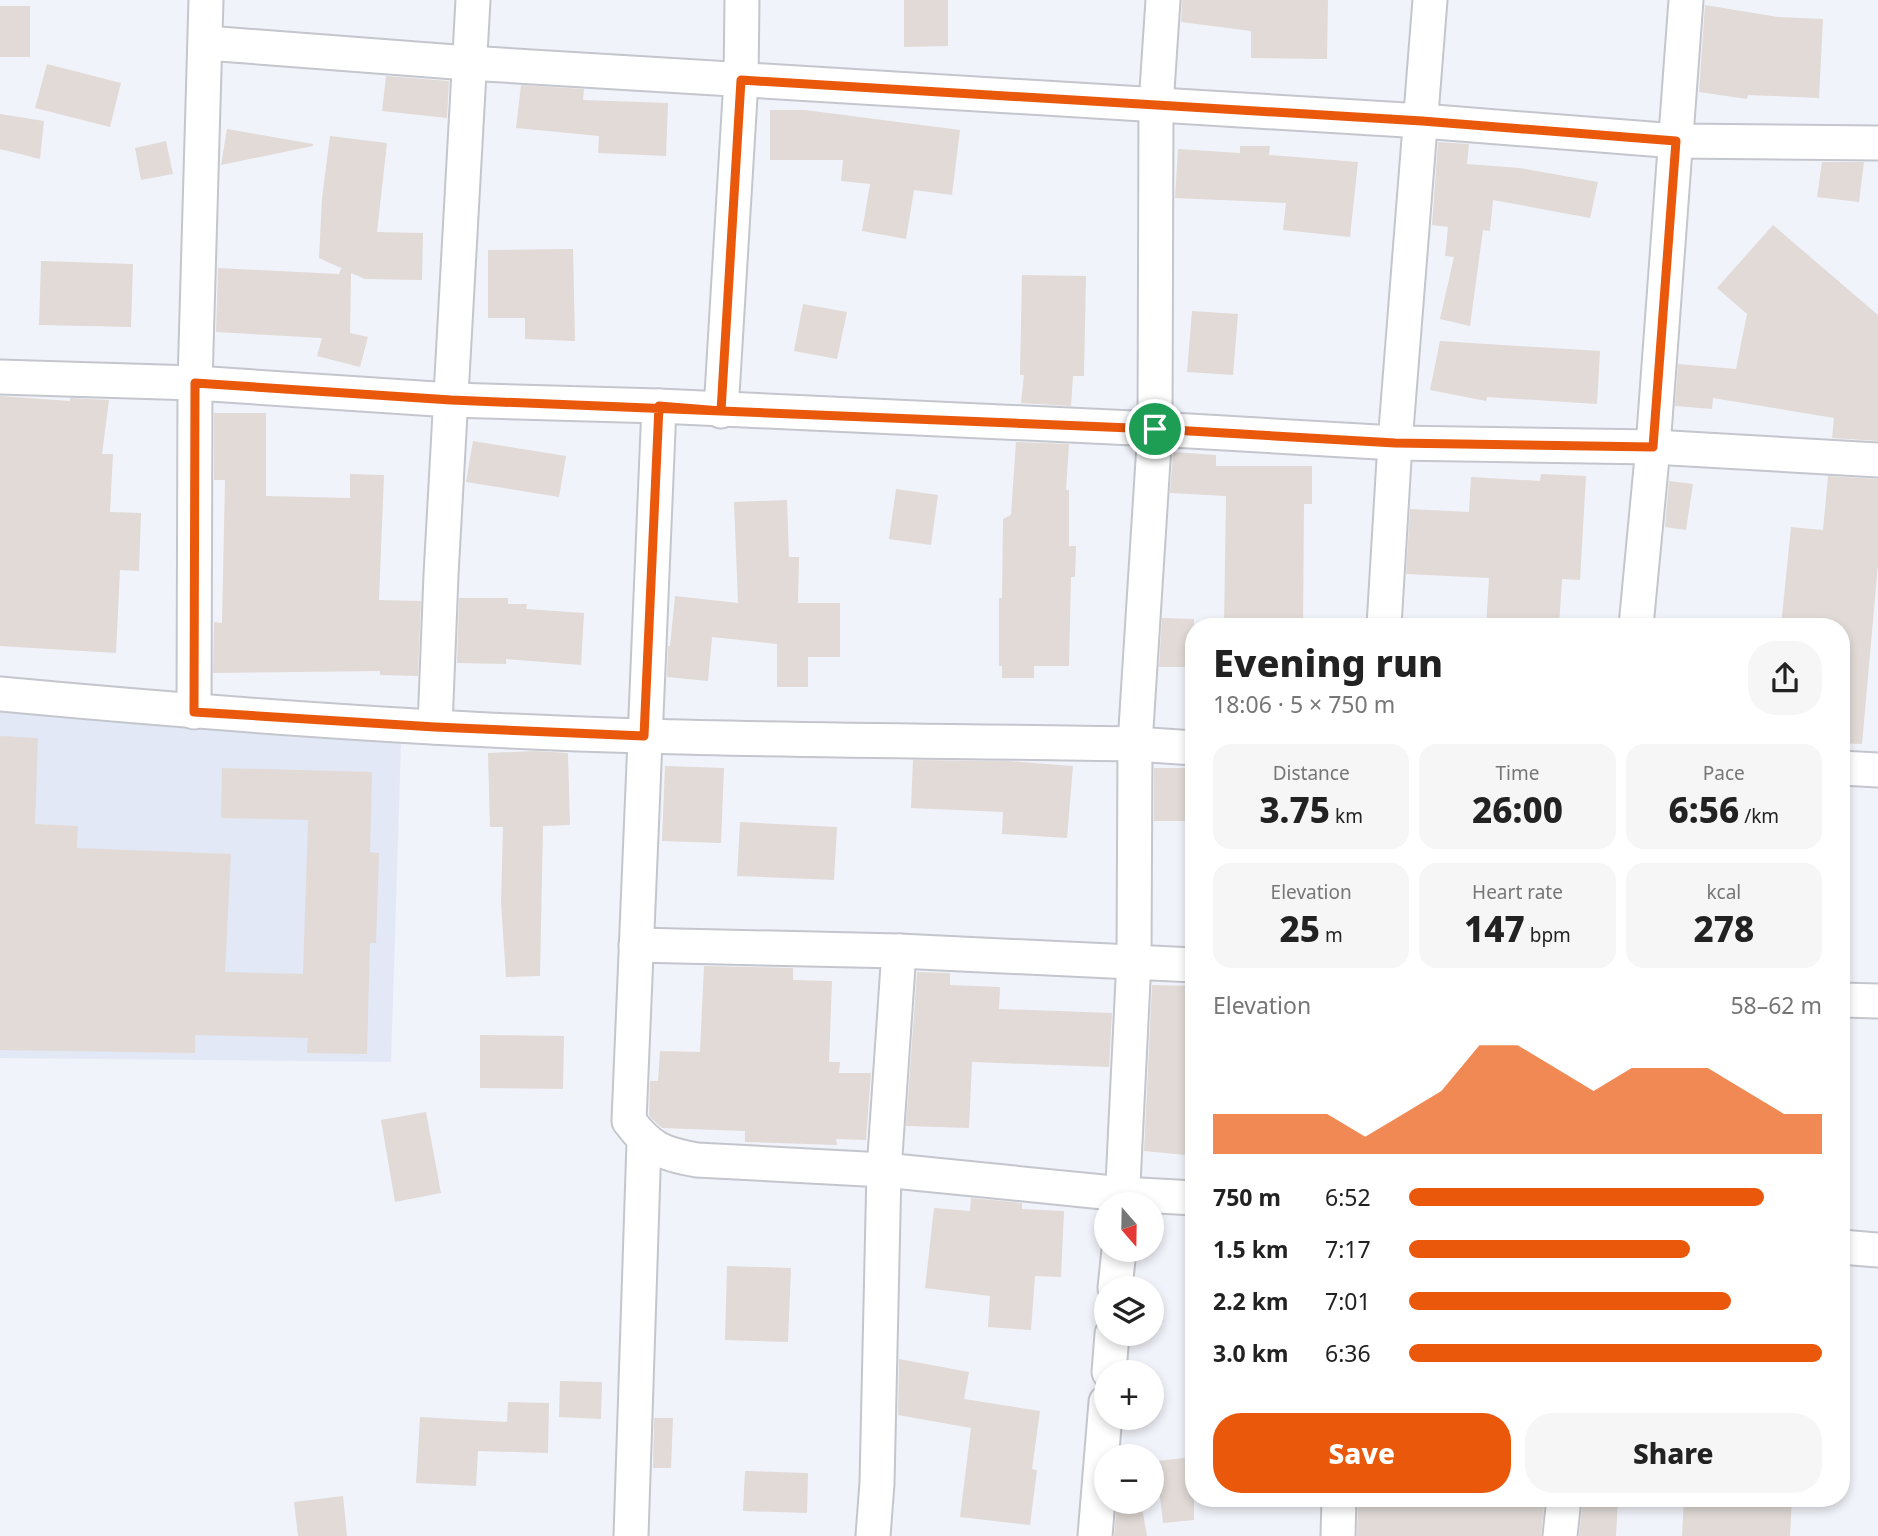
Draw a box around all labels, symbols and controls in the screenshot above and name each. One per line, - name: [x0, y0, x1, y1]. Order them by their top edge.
- pin: [1125, 399, 1185, 459]
- icon: arrive: [1136, 410, 1174, 448]
- text: Evening run: [1213, 636, 1443, 688]
- button: share: [1748, 641, 1822, 715]
- text: 18:06 · 5 × 750 m: [1213, 688, 1395, 720]
- text: Distance: [1273, 760, 1350, 786]
- text: Time: [1496, 760, 1539, 786]
- text: Pace: [1703, 760, 1745, 786]
- text: 3.75: [1259, 786, 1330, 833]
- text: 26:00: [1472, 786, 1563, 833]
- text: 6:56: [1669, 786, 1739, 833]
- text: km: [1330, 803, 1363, 829]
- text: /km: [1739, 803, 1779, 829]
- text: Elevation: [1271, 879, 1352, 905]
- text: Heart rate: [1472, 879, 1563, 905]
- text: kcal: [1706, 879, 1741, 905]
- text: 25: [1280, 905, 1320, 952]
- text: 147: [1464, 905, 1525, 952]
- text: 278: [1693, 905, 1754, 952]
- text: m: [1320, 922, 1343, 948]
- text: bpm: [1525, 922, 1571, 948]
- text: Elevation: [1213, 989, 1311, 1021]
- text: 58–62 m: [1730, 989, 1822, 1021]
- text: 750 m: [1213, 1181, 1281, 1213]
- text: 6:52: [1325, 1181, 1371, 1213]
- north arrow: [1094, 1192, 1164, 1262]
- map controls: [1094, 1192, 1164, 1514]
- text: 1.5 km: [1213, 1233, 1288, 1265]
- text: 7:17: [1325, 1233, 1371, 1265]
- button: layers: [1094, 1276, 1164, 1346]
- text: 2.2 km: [1213, 1285, 1288, 1317]
- text: 7:01: [1325, 1285, 1371, 1317]
- text: 3.0 km: [1213, 1337, 1288, 1369]
- text: 6:36: [1325, 1337, 1371, 1369]
- button: +: [1094, 1360, 1164, 1430]
- button: Save: [1213, 1413, 1511, 1493]
- button: Share: [1525, 1413, 1822, 1493]
- button: −: [1094, 1444, 1164, 1514]

